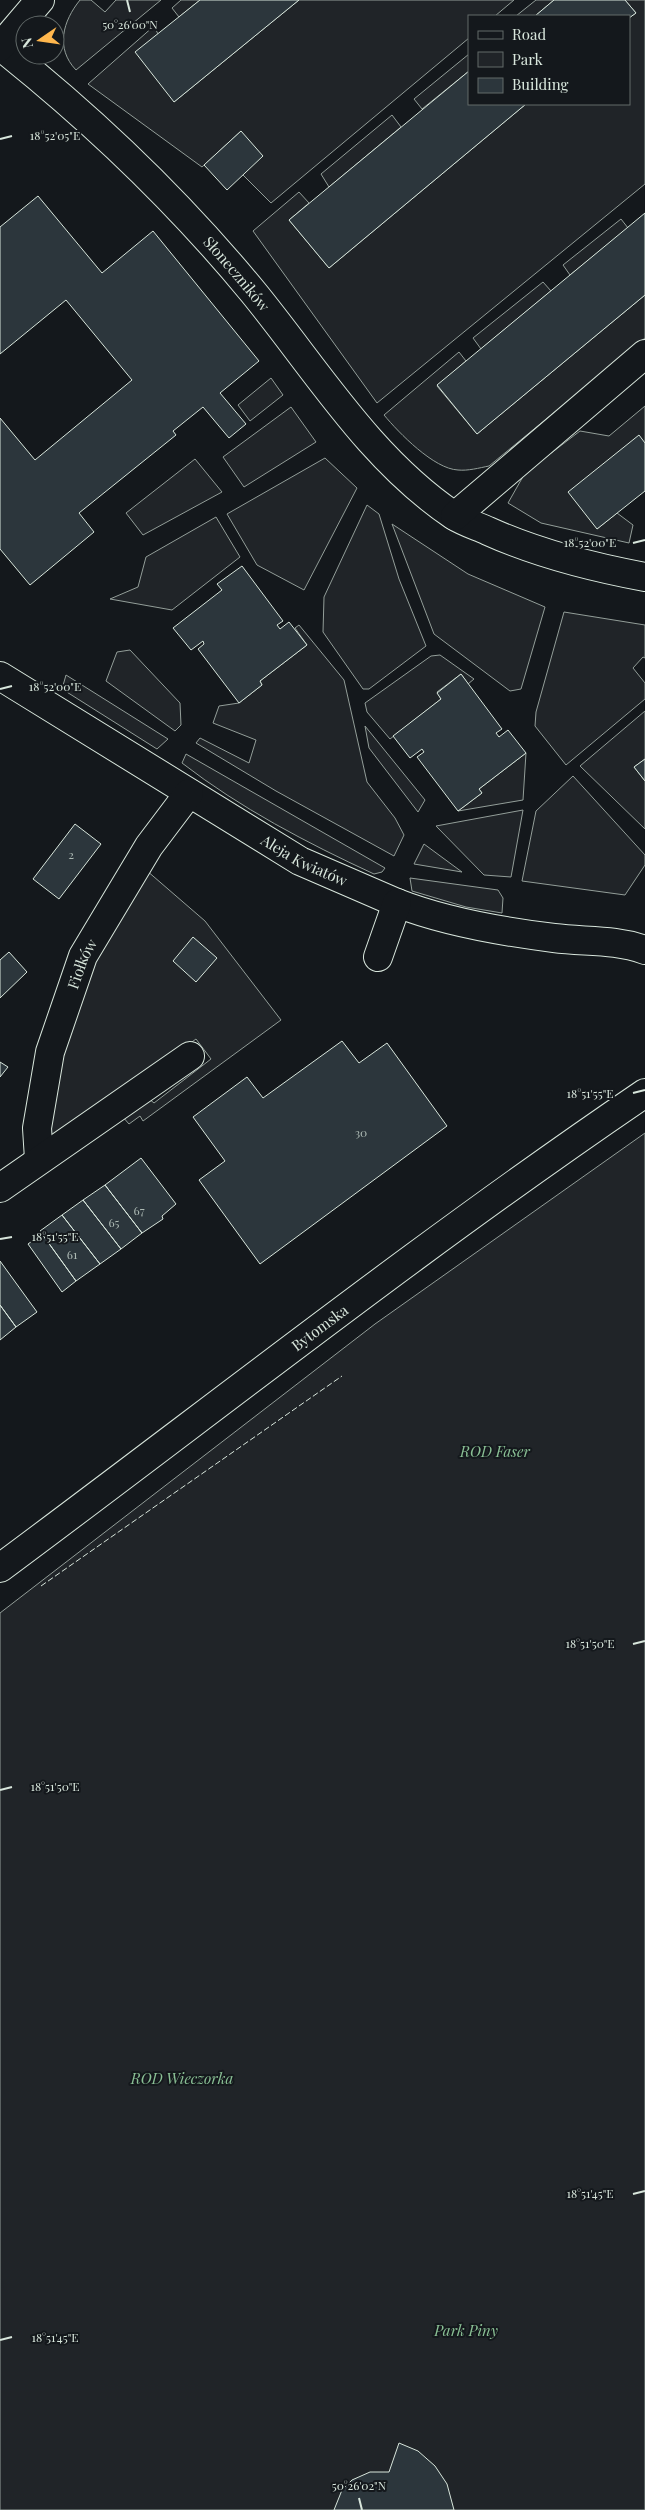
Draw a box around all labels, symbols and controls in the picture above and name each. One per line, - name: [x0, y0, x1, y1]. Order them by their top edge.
- north arrow: [15, 15, 65, 65]
- legend: [468, 15, 630, 105]
- text: 50°26'00"N: [102, 16, 158, 32]
- text: Road: [512, 24, 546, 44]
- text: N: [16, 36, 37, 50]
- text: Park: [512, 49, 544, 69]
- text: Building: [512, 74, 569, 94]
- text: 18°52'05"E: [30, 127, 80, 143]
- street label: Słoneczników: [199, 232, 275, 315]
- text: 18°52'00"E: [564, 534, 616, 550]
- text: 18°52'00"E: [29, 678, 81, 694]
- street label: Aleja Kwiatów: [257, 829, 351, 891]
- house number: 2: [68, 846, 74, 862]
- street label: Fiołków: [62, 934, 101, 992]
- text: 18°51'55"E: [566, 1085, 614, 1101]
- house number: 30: [355, 1124, 367, 1140]
- house number: 67: [133, 1202, 145, 1218]
- house number: 65: [108, 1214, 120, 1230]
- text: 18°51'55"E: [31, 1228, 79, 1244]
- house number: 61: [67, 1246, 78, 1262]
- street label: Bytomska: [287, 1299, 352, 1355]
- park label: ROD Faser: [459, 1441, 531, 1461]
- text: 18°51'50"E: [565, 1635, 615, 1651]
- text: 18°51'50"E: [30, 1778, 80, 1794]
- park label: ROD Wieczorka: [130, 2068, 233, 2088]
- text: 18°51'45"E: [566, 2185, 614, 2201]
- park label: Park Piny: [433, 2320, 498, 2340]
- text: 18°51'45"E: [31, 2329, 79, 2345]
- text: 50°26'02"N: [332, 2477, 387, 2493]

